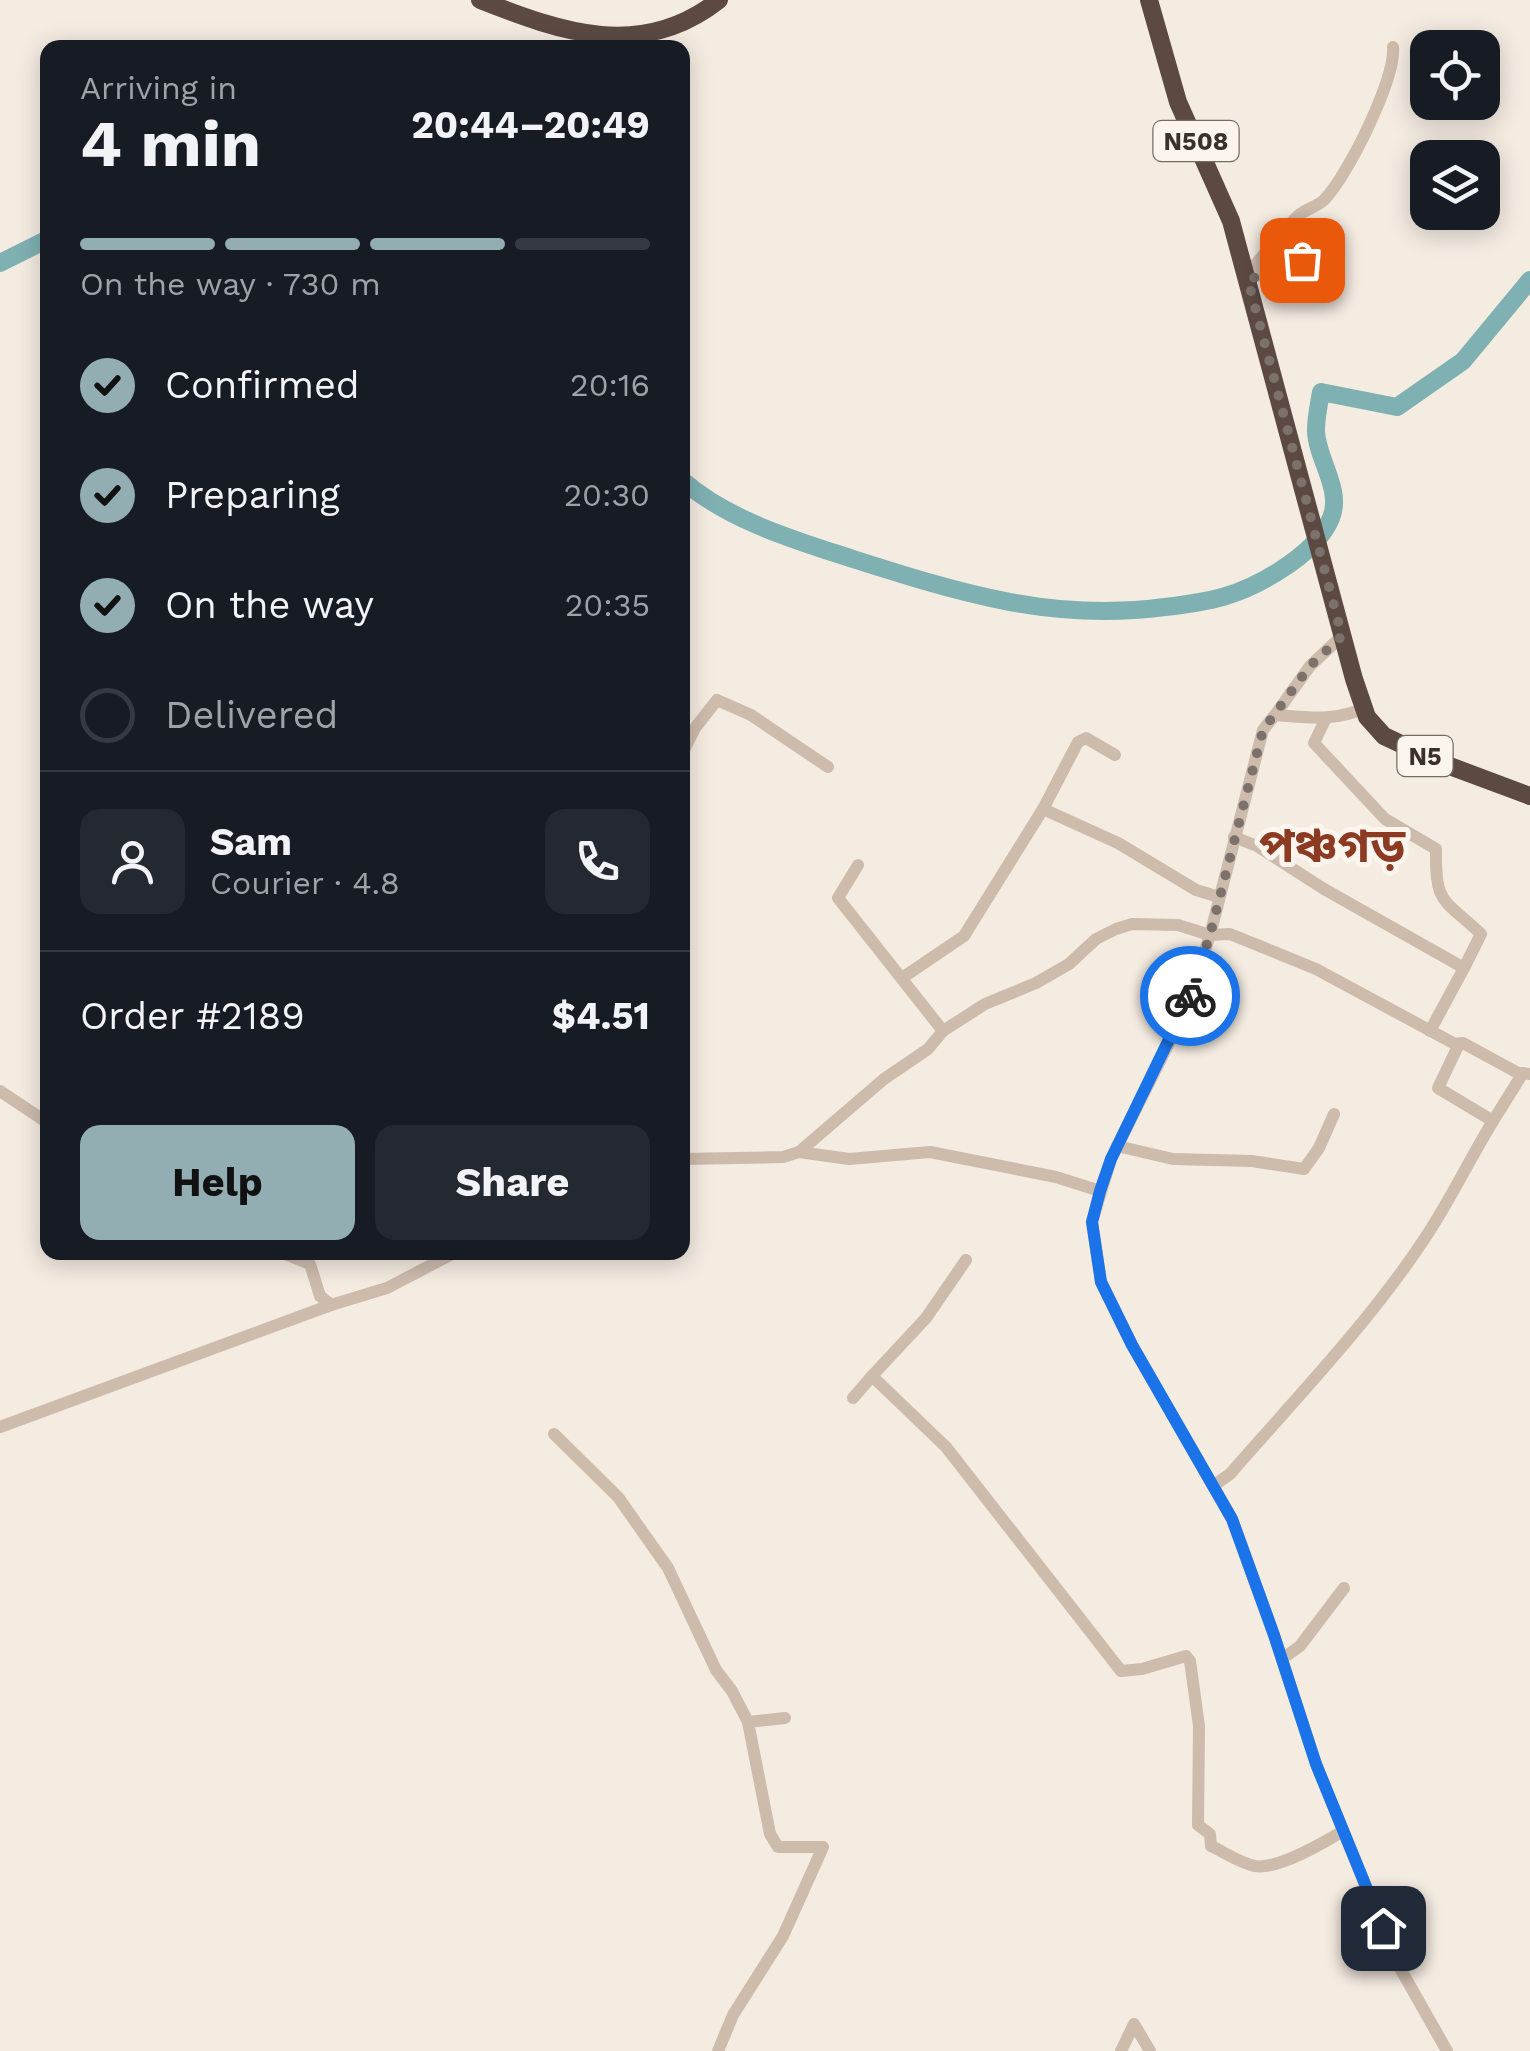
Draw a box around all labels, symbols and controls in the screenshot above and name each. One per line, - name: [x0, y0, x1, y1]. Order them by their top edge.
- map controls: [1410, 30, 1500, 230]
- button: locate: [1410, 30, 1500, 120]
- text: Arriving in: [80, 69, 237, 107]
- text: 20:44–20:49: [411, 103, 650, 147]
- text: 4 min: [80, 106, 261, 182]
- road number: N508: [1154, 121, 1238, 161]
- button: layers: [1410, 140, 1500, 230]
- pin: [1260, 218, 1345, 303]
- icon: bag: [1275, 233, 1330, 288]
- text: On the way · 730 m: [80, 265, 381, 303]
- icon: check: [80, 358, 135, 413]
- text: Confirmed: [165, 363, 360, 407]
- text: 20:16: [570, 366, 650, 404]
- icon: check: [80, 468, 135, 523]
- text: Preparing: [165, 473, 340, 517]
- text: 20:30: [563, 476, 650, 514]
- icon: check: [80, 578, 135, 633]
- text: On the way: [165, 583, 374, 627]
- text: 20:35: [565, 586, 650, 624]
- text: Delivered: [165, 693, 338, 737]
- road number: N5: [1398, 736, 1452, 776]
- button: person: [80, 809, 185, 914]
- button: phone: [545, 809, 650, 914]
- district label: পঞ্চগড়: [1259, 817, 1406, 874]
- text: Sam: [210, 820, 292, 864]
- text: Courier · 4.8: [210, 864, 400, 902]
- courier: [1140, 946, 1240, 1046]
- icon: bike: [1163, 969, 1218, 1024]
- text: Order #2189: [80, 994, 305, 1038]
- text: $4.51: [552, 994, 650, 1038]
- button: Help: [80, 1125, 355, 1240]
- button: Share: [375, 1125, 650, 1240]
- pin: [1341, 1886, 1426, 1971]
- icon: home: [1356, 1901, 1411, 1956]

